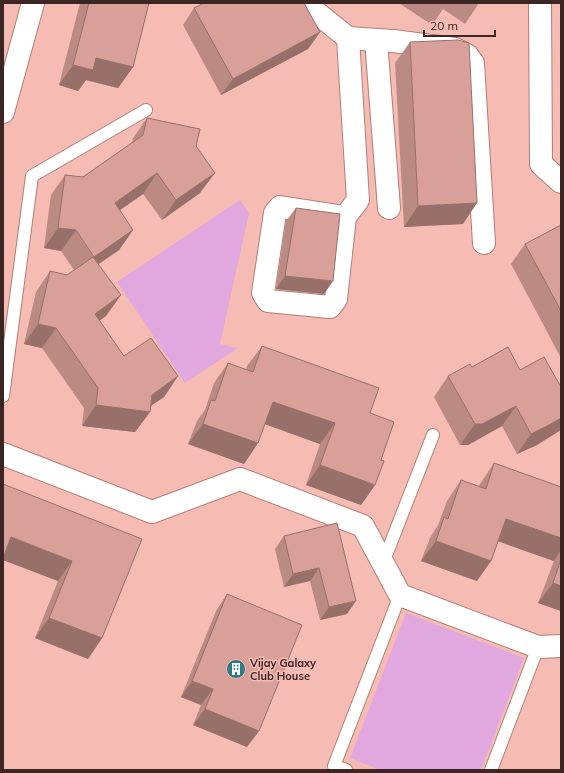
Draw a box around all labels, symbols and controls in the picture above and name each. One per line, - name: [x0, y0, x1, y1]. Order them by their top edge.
- scale bar: [424, 12, 495, 38]
- text: 20 m: [430, 18, 458, 33]
- place label: Vijay Galaxy Club House: [249, 656, 316, 683]
- building icon: Vijay Galaxy Club House: [225, 658, 247, 680]

